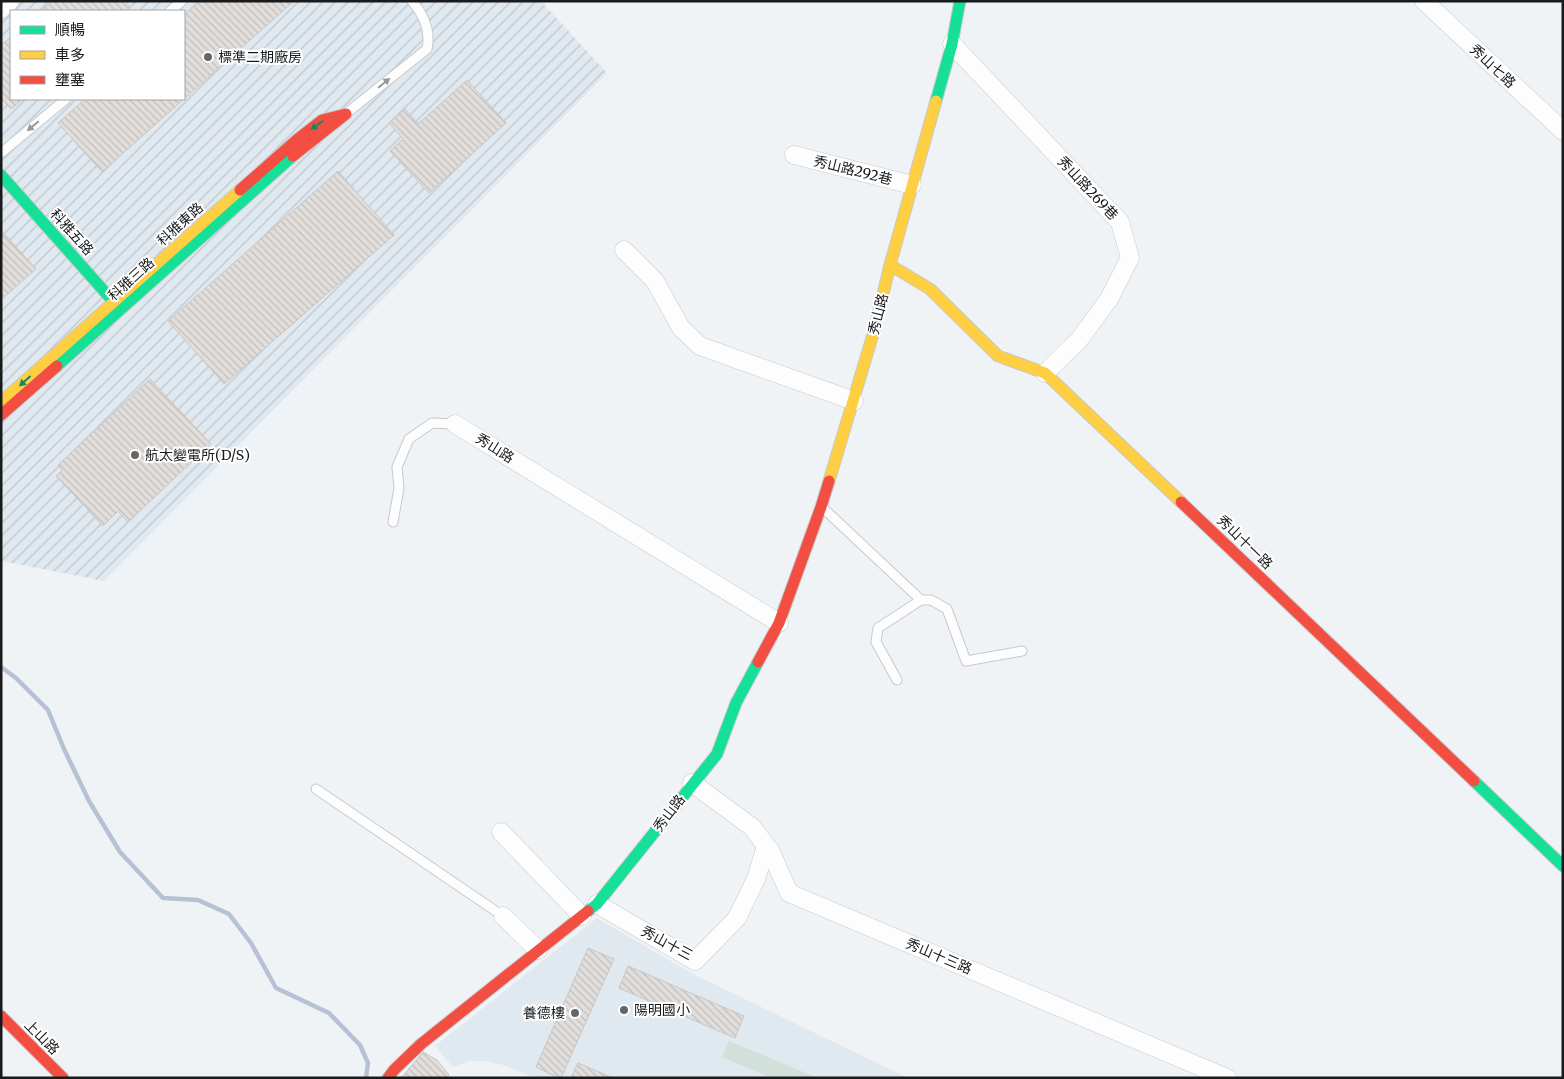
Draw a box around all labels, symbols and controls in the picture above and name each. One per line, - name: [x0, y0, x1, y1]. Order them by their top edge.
- legend: [10, 10, 185, 100]
- text: 順暢: [55, 20, 85, 39]
- street label: 秀山七路: [1466, 40, 1520, 92]
- text: 車多: [55, 45, 85, 64]
- place label: 標準二期廠房: [218, 48, 302, 66]
- marker: 標準二期廠房: [202, 51, 214, 63]
- text: 壅塞: [55, 70, 85, 89]
- one-way arrow: [377, 78, 390, 89]
- one-way arrow: [27, 120, 40, 131]
- one-way arrow: [310, 120, 324, 129]
- street label: 秀山路292巷: [812, 152, 894, 188]
- street label: 秀山路269巷: [1054, 152, 1122, 224]
- street label: 科雅東路: [153, 199, 207, 249]
- street label: 科雅五路: [47, 205, 97, 259]
- street label: 科雅三路: [104, 254, 158, 304]
- street label: 秀山路: [864, 291, 892, 337]
- one-way arrow: [20, 375, 32, 387]
- street label: 秀山路: [472, 429, 518, 467]
- place label: 航太變電所(D/S): [145, 446, 250, 464]
- marker: 航太變電所(D/S): [129, 449, 141, 461]
- street label: 秀山十一路: [1214, 511, 1276, 573]
- street label: 秀山路: [649, 791, 689, 835]
- street label: 秀山十三: [638, 922, 696, 964]
- street label: 秀山十三路: [903, 934, 975, 978]
- place label: 陽明國小: [634, 1001, 690, 1019]
- place label: 養德樓: [523, 1004, 565, 1022]
- marker: 陽明國小: [618, 1004, 630, 1016]
- marker: 養德樓: [569, 1007, 581, 1019]
- street label: 上山路: [21, 1016, 63, 1058]

